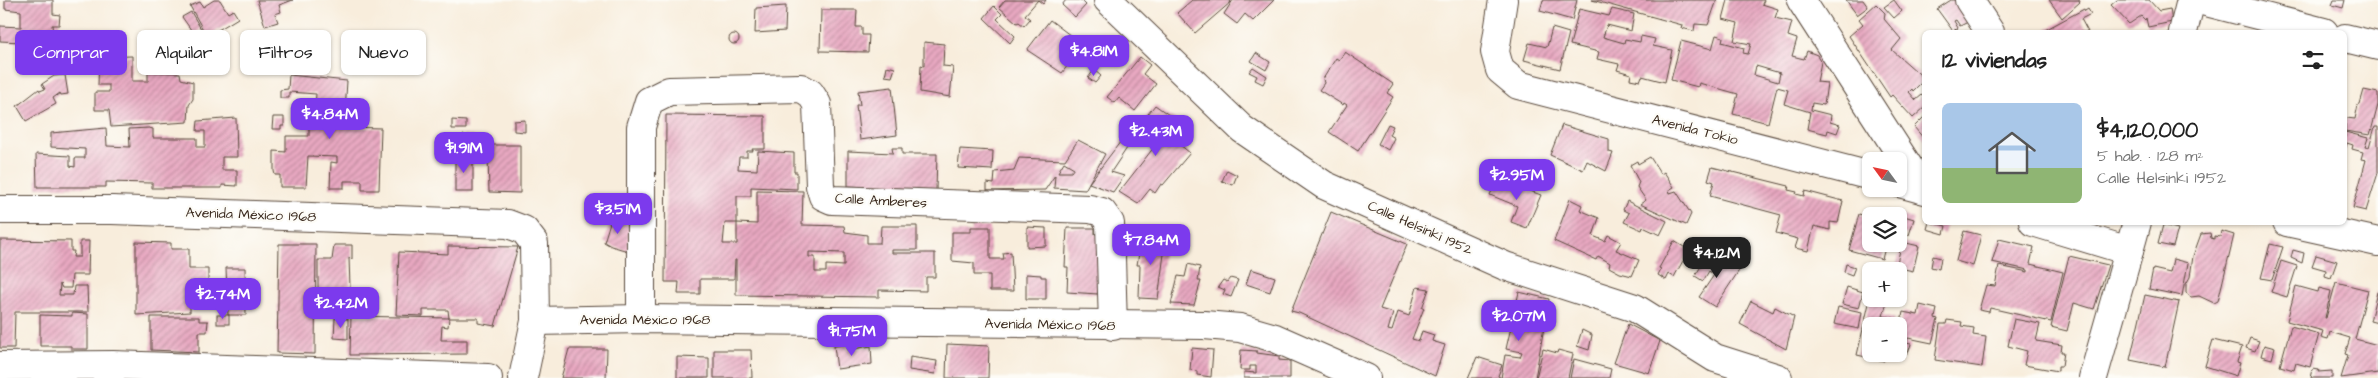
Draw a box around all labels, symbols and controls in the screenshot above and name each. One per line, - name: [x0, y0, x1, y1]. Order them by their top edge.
- chip: Comprar: [15, 30, 127, 75]
- chip: Alquilar: [137, 30, 230, 75]
- chip: Filtros: [240, 30, 331, 75]
- chip: Nuevo: [341, 30, 426, 75]
- pin: $4.81M: [1053, 34, 1135, 77]
- text: $4.81M: [1070, 40, 1118, 62]
- text: 12 viviendas: [1942, 46, 2047, 75]
- icon: filters: [2299, 46, 2327, 74]
- pin: $4.84M: [289, 98, 371, 140]
- text: $4.84M: [302, 103, 358, 125]
- street label: Avenida Tokio: [1650, 110, 1740, 150]
- pin: $2.43M: [1115, 114, 1197, 157]
- text: $4,120,000: [2097, 116, 2198, 145]
- text: $2.43M: [1130, 120, 1182, 142]
- icon: home: [1982, 123, 2042, 183]
- pin: $1.91M: [423, 132, 505, 174]
- text: $1.91M: [445, 137, 483, 159]
- text: 5 hab. · 128 m²: [2097, 145, 2204, 167]
- north arrow: [1862, 152, 1908, 198]
- map controls: [1862, 152, 1907, 362]
- pin: $2.95M: [1476, 158, 1558, 201]
- text: $2.95M: [1490, 164, 1544, 186]
- text: Calle Helsinki 1952: [2097, 167, 2226, 189]
- street label: Calle Amberes: [834, 189, 928, 213]
- pin: $3.51M: [577, 192, 659, 235]
- street label: Calle Helsinki 1952: [1364, 196, 1476, 260]
- text: $3.51M: [595, 198, 641, 220]
- street label: Avenida México 1968: [185, 203, 317, 227]
- button: layers: [1862, 207, 1907, 252]
- pin: $7.84M: [1110, 224, 1192, 266]
- text: $7.84M: [1123, 229, 1179, 251]
- pin: $4.12M: [1676, 236, 1758, 279]
- text: $4.12M: [1694, 242, 1740, 264]
- button: +: [1862, 262, 1907, 307]
- pin: $2.74M: [182, 278, 264, 320]
- text: $2.74M: [196, 283, 250, 305]
- pin: $2.42M: [300, 286, 382, 329]
- text: $2.42M: [314, 292, 368, 314]
- pin: $2.07M: [1478, 300, 1560, 342]
- text: $2.07M: [1492, 305, 1546, 327]
- street label: Avenida México 1968: [580, 310, 710, 330]
- pin: $1.75M: [811, 314, 893, 357]
- street label: Avenida México 1968: [985, 314, 1115, 336]
- button: −: [1862, 317, 1907, 362]
- text: $1.75M: [828, 320, 876, 342]

